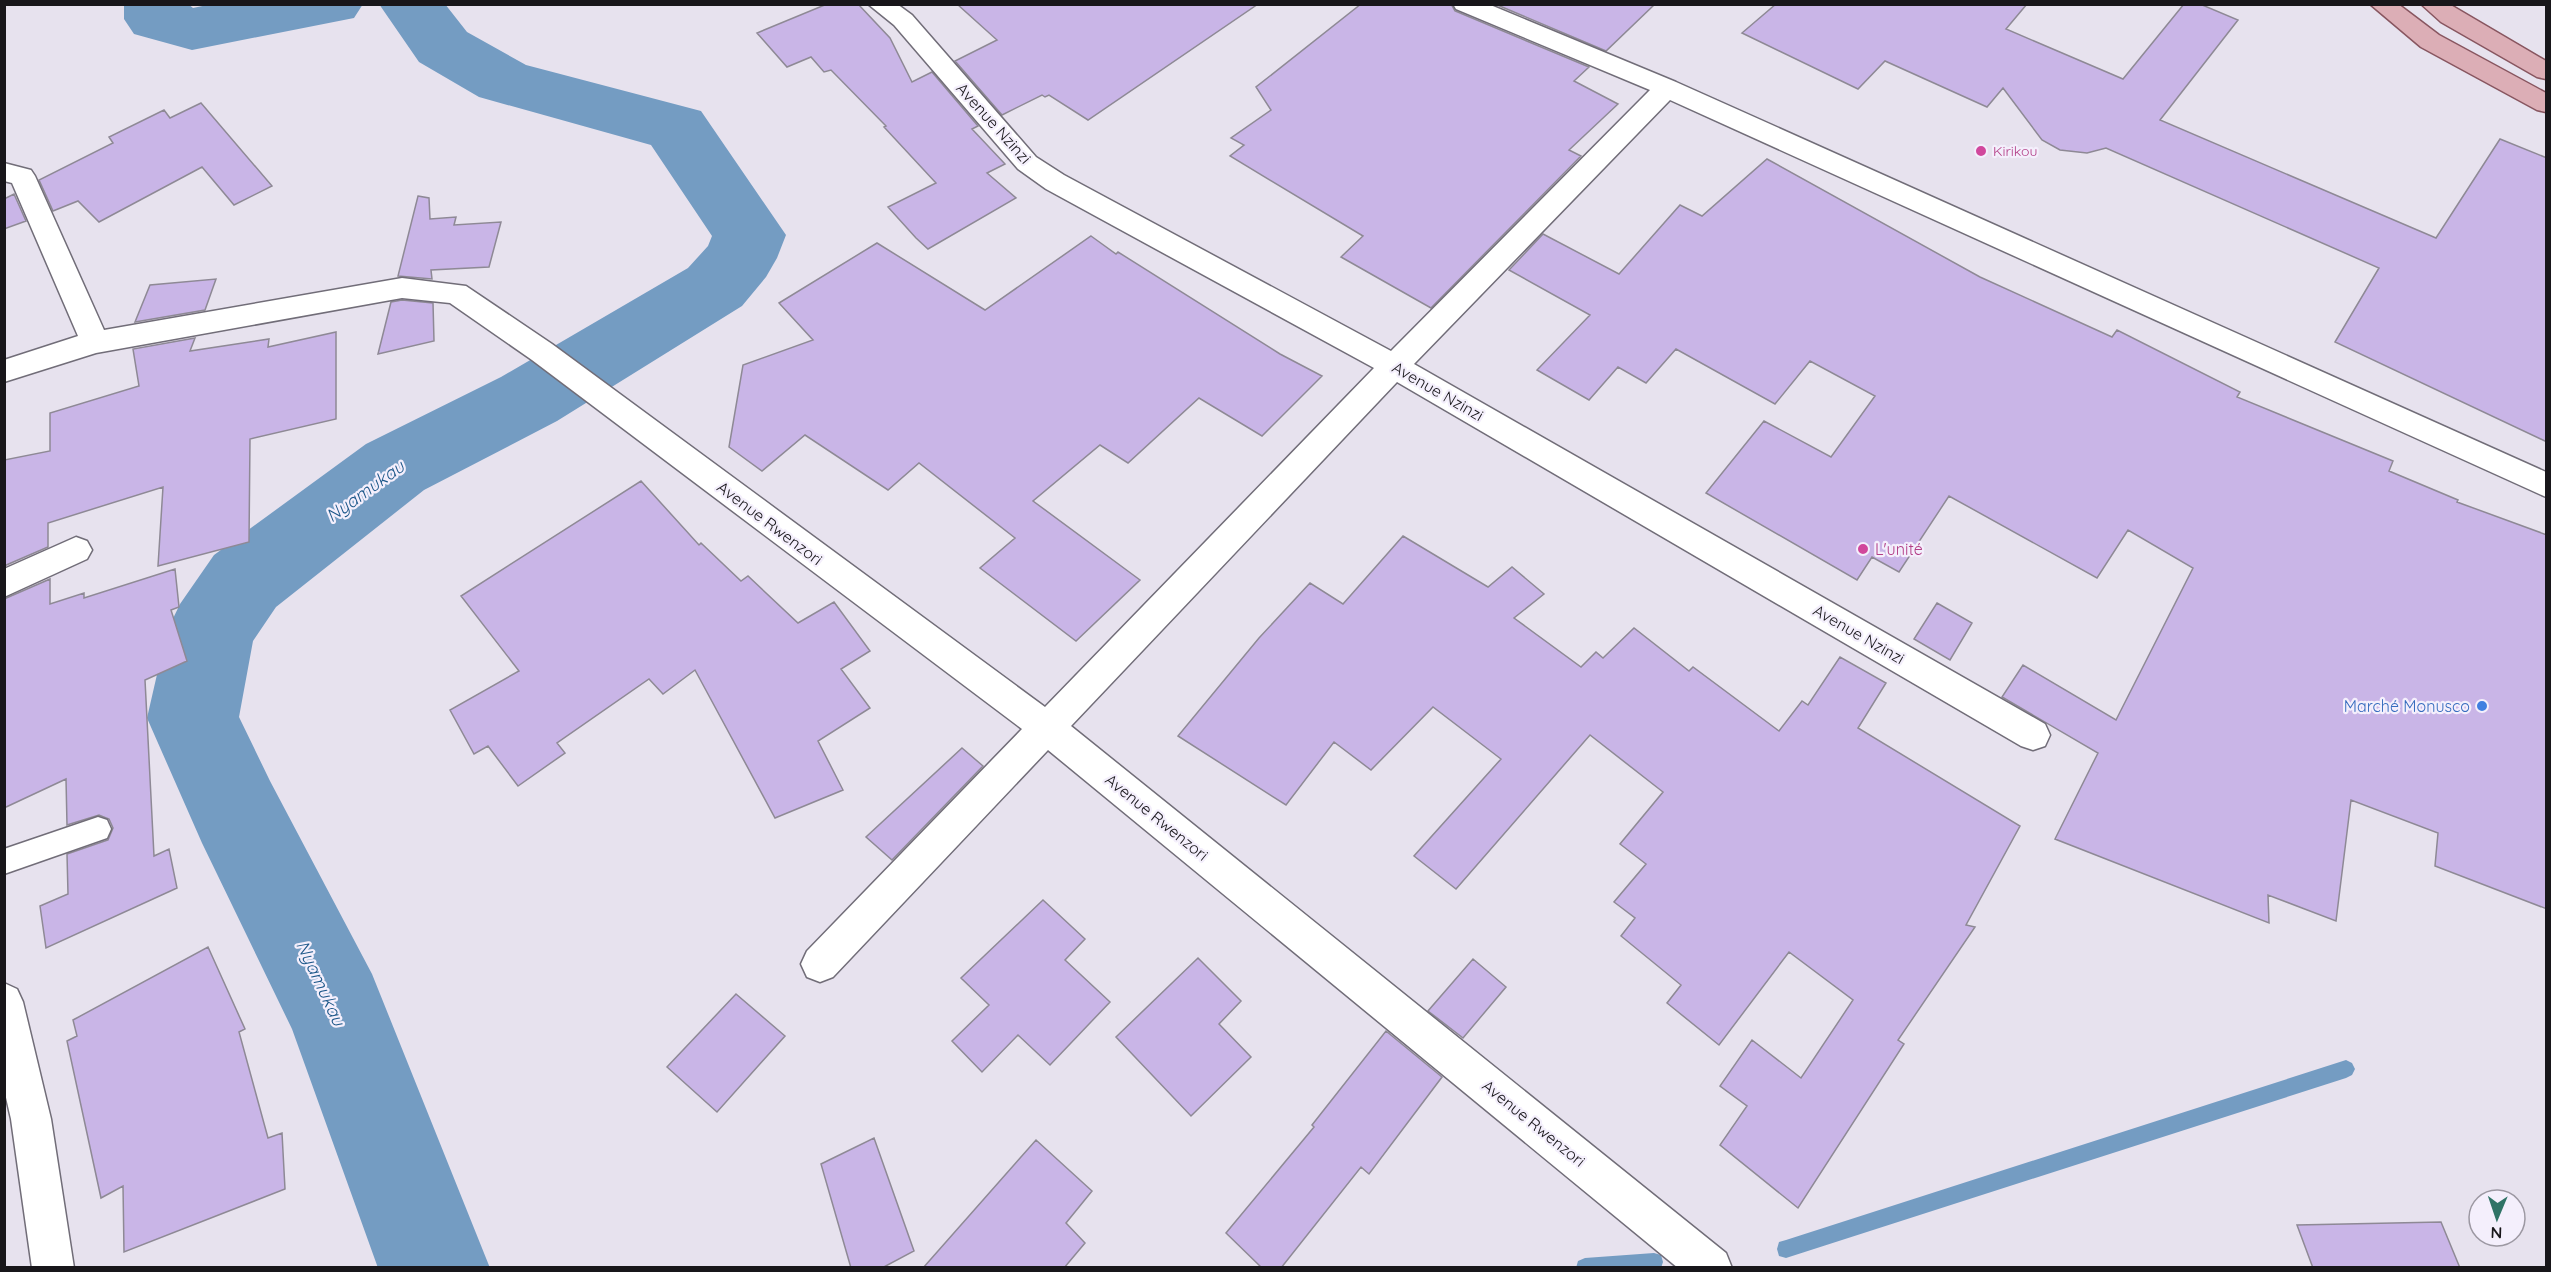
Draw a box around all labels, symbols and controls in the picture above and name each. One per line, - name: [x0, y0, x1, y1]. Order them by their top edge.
- street label: Avenue Nzinzi: [952, 78, 1036, 168]
- place label: Kirikou: [1993, 142, 2037, 160]
- marker: Kirikou: [1974, 144, 1988, 158]
- street label: Avenue Nzinzi: [1389, 357, 1487, 425]
- water label: Nyamukau: [321, 454, 410, 527]
- street label: Avenue Rwenzori: [713, 477, 827, 569]
- place label: L'unité: [1875, 539, 1923, 559]
- marker: L'unité: [1856, 542, 1870, 556]
- street label: Avenue Nzinzi: [1810, 600, 1908, 668]
- place label: Marché Monusco: [2344, 696, 2470, 716]
- marker: Marché Monusco: [2475, 699, 2489, 713]
- street label: Avenue Rwenzori: [1101, 769, 1213, 865]
- water label: Nyamukau: [291, 937, 351, 1031]
- street label: Avenue Rwenzori: [1478, 1075, 1590, 1171]
- north arrow: [2467, 1188, 2527, 1248]
- text: N: [2490, 1223, 2503, 1243]

